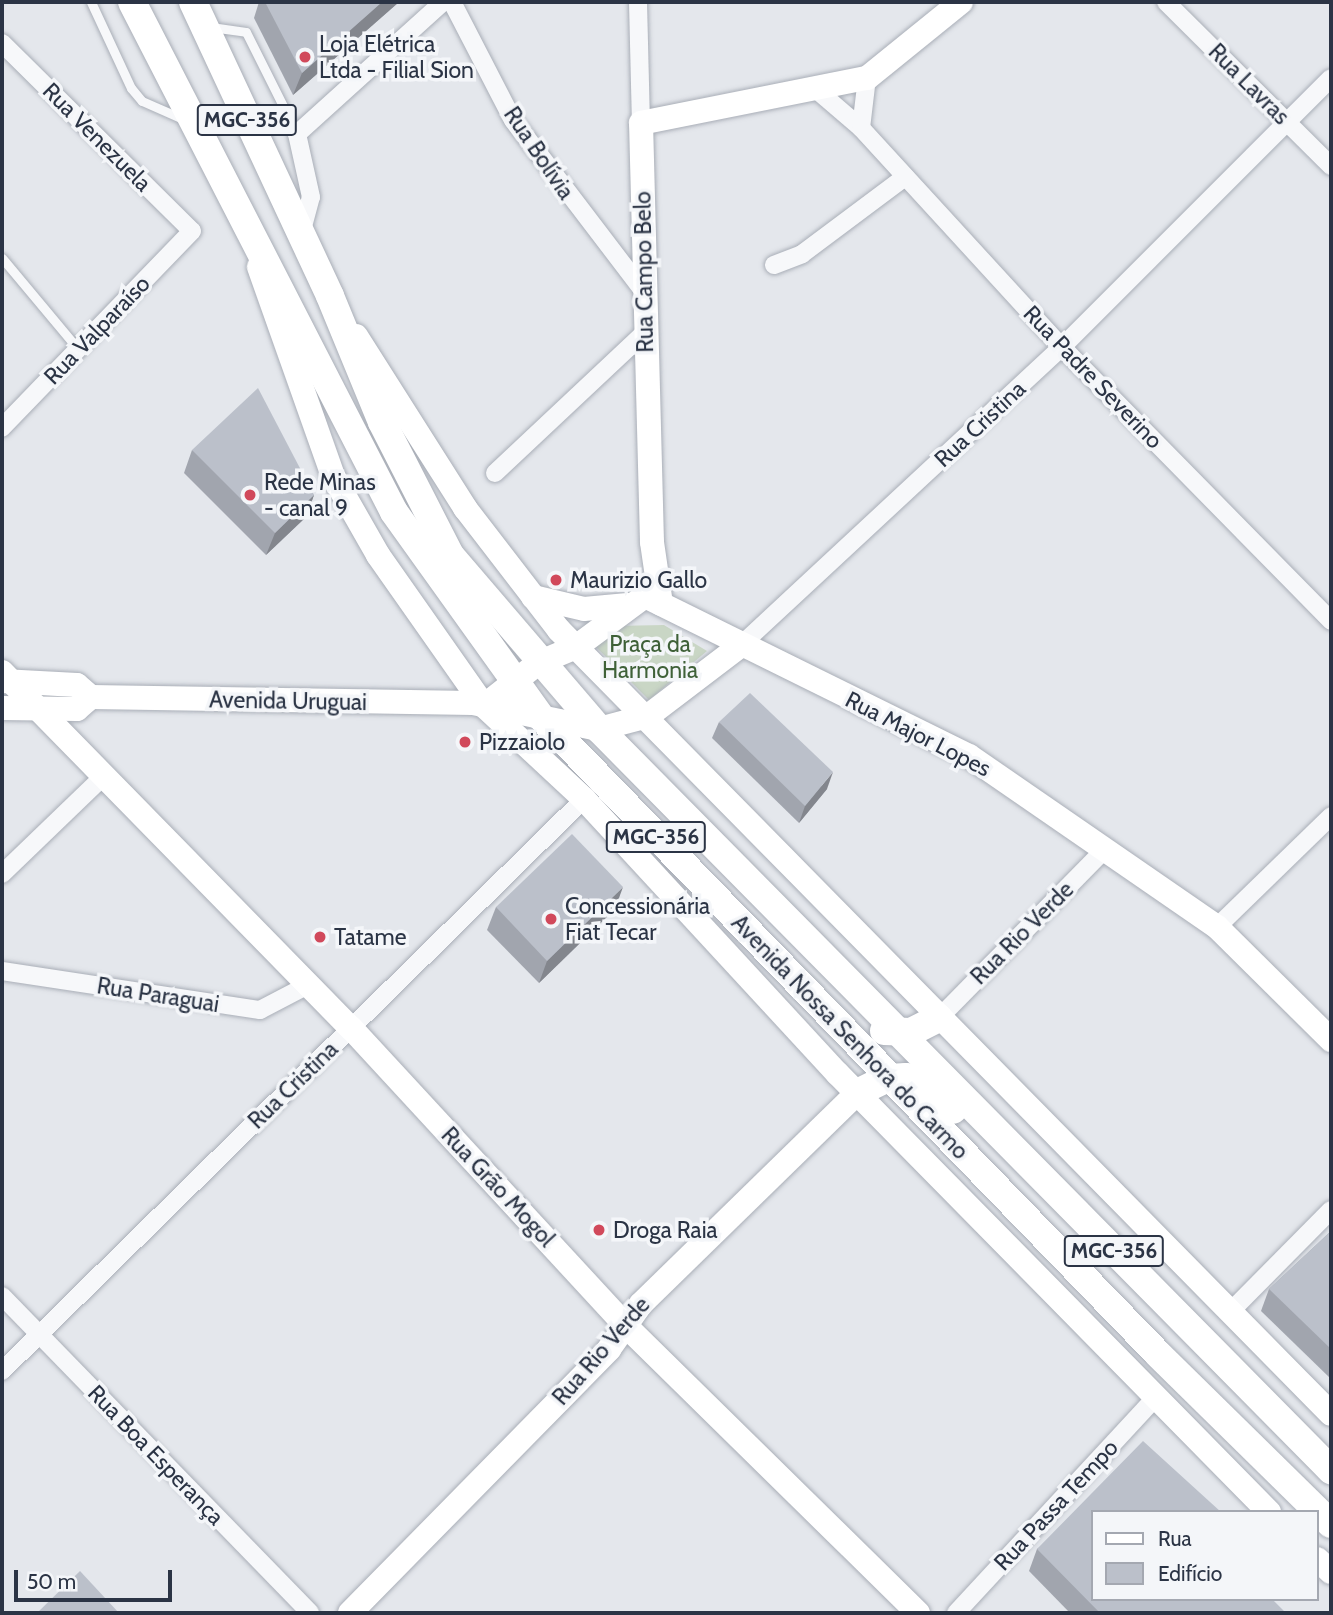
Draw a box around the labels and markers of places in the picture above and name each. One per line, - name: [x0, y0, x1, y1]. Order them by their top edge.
- place label: Loja Elétrica Ltda - Filial Sion: [319, 30, 474, 84]
- marker: Loja Elétrica Ltda - Filial Sion: [297, 49, 313, 65]
- place label: Rede Minas - canal 9: [264, 468, 376, 522]
- marker: Rede Minas - canal 9: [242, 487, 258, 503]
- place label: Maurizio Gallo: [570, 566, 707, 594]
- marker: Maurizio Gallo: [548, 572, 564, 588]
- place label: Pizzaiolo: [479, 728, 565, 756]
- marker: Pizzaiolo: [457, 734, 473, 750]
- place label: Concessionária Fiat Tecar: [565, 892, 710, 946]
- marker: Concessionária Fiat Tecar: [543, 911, 559, 927]
- place label: Tatame: [334, 923, 406, 951]
- marker: Tatame: [312, 929, 328, 945]
- place label: Droga Raia: [613, 1216, 718, 1244]
- marker: Droga Raia: [591, 1222, 607, 1238]

